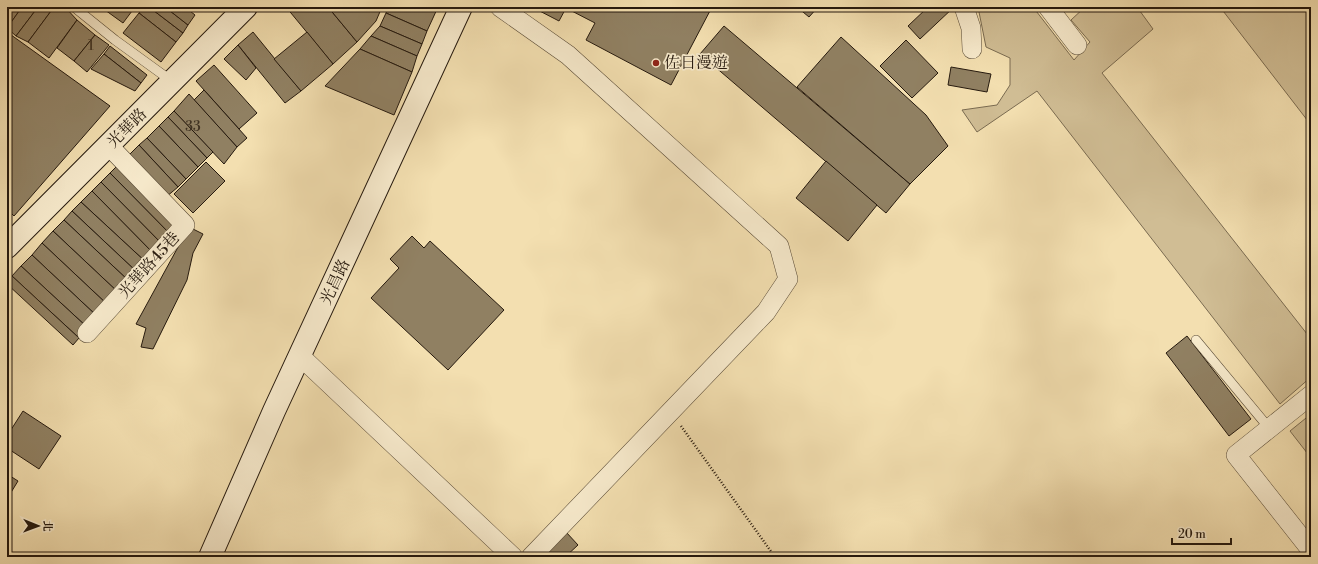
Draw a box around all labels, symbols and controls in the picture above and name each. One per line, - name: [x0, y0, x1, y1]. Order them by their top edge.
- house number: 1: [88, 37, 94, 55]
- place label: 佐日漫遊: [664, 53, 728, 73]
- marker: 佐日漫遊: [651, 58, 661, 68]
- street label: 光華路: [103, 104, 151, 152]
- house number: 33: [185, 118, 201, 136]
- street label: 光華路45巷: [114, 228, 184, 302]
- street label: 光昌路: [316, 256, 354, 308]
- north arrow: [18, 506, 58, 546]
- scale bar: [1172, 520, 1231, 546]
- text: 北: [40, 521, 54, 532]
- text: 20 m: [1178, 527, 1206, 542]

